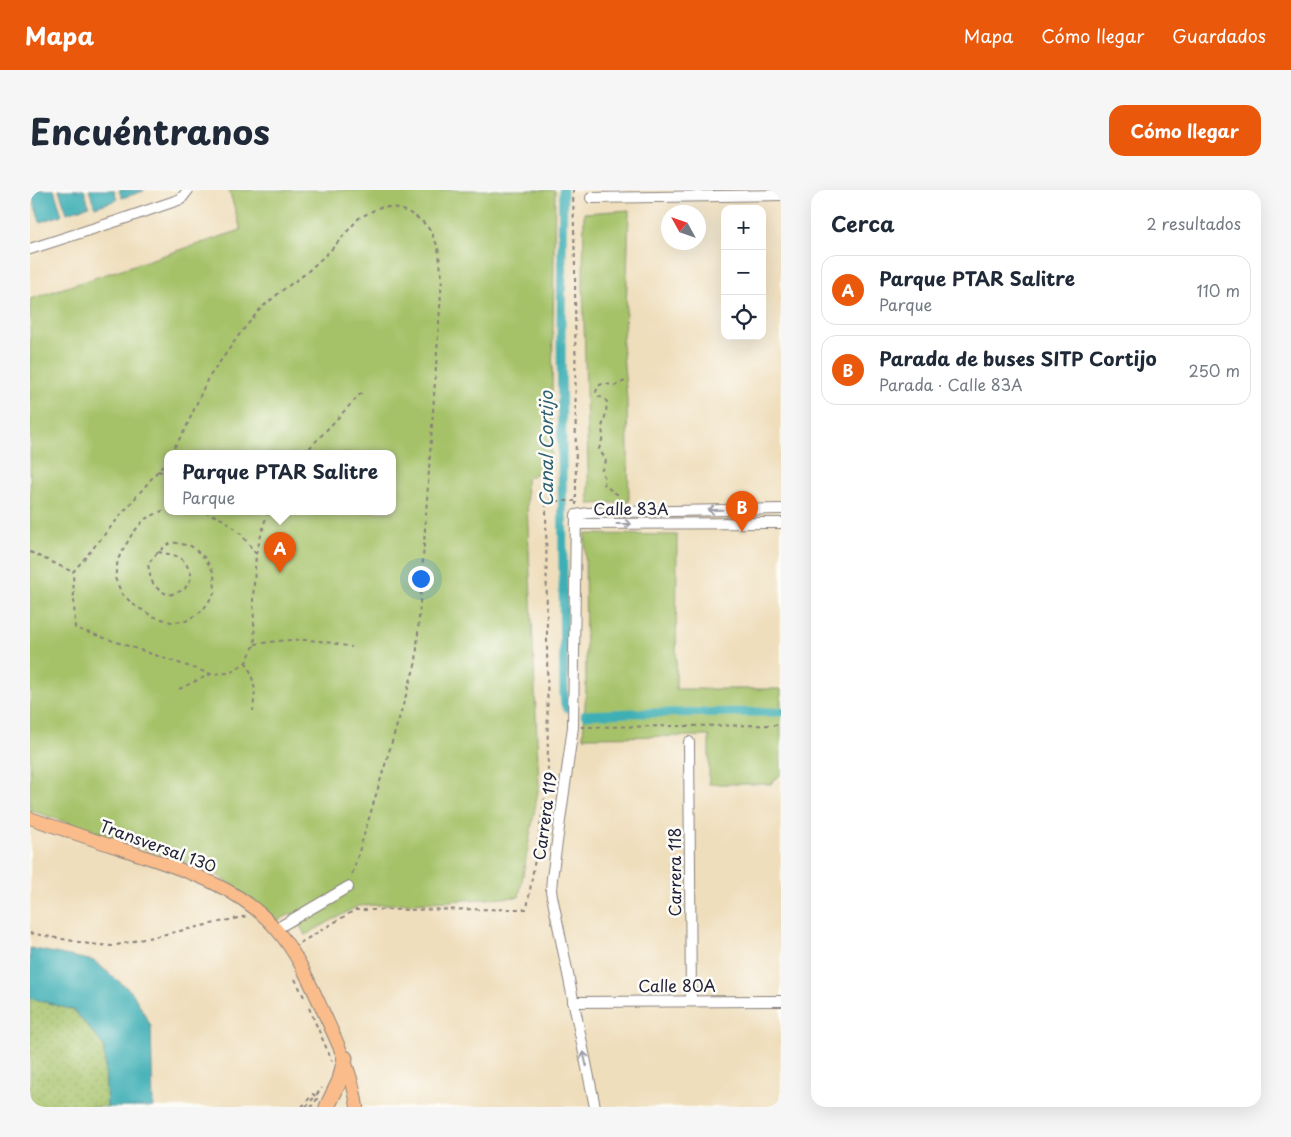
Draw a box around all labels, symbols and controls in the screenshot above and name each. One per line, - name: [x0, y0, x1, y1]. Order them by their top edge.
- text: Mapa: [25, 17, 94, 53]
- text: Mapa: [964, 22, 1013, 49]
- text: Cómo llegar: [1041, 22, 1144, 49]
- text: Guardados: [1172, 22, 1266, 49]
- text: Encuéntranos: [30, 104, 270, 157]
- button: Cómo llegar: [1109, 105, 1261, 156]
- north arrow: [661, 205, 706, 250]
- map controls: [721, 205, 766, 340]
- button: +: [721, 205, 766, 250]
- text: Cerca: [831, 207, 895, 239]
- text: 2 resultados: [1147, 211, 1241, 235]
- button: −: [721, 250, 766, 295]
- text: Parque PTAR Salitre: [879, 264, 1075, 292]
- text: A: [842, 278, 854, 302]
- text: 110 m: [1197, 278, 1240, 302]
- text: Parque: [879, 292, 932, 316]
- button: locate: [721, 295, 766, 340]
- text: Parada de buses SITP Cortijo: [879, 344, 1157, 372]
- text: B: [843, 358, 853, 382]
- text: 250 m: [1189, 358, 1240, 382]
- text: Parada · Calle 83A: [879, 372, 1023, 396]
- water label: Canal Cortijo: [532, 390, 559, 507]
- popup: [164, 450, 396, 515]
- text: Parque PTAR Salitre: [182, 457, 378, 485]
- text: Parque: [182, 485, 235, 509]
- pin: B: [726, 491, 758, 532]
- street label: Calle 83A: [593, 496, 669, 520]
- one-way arrow: [707, 505, 724, 515]
- one-way arrow: [616, 519, 632, 529]
- pin: A: [264, 532, 296, 573]
- your location: [408, 566, 434, 592]
- street label: Carrera 119: [526, 770, 562, 862]
- street label: Transversal 130: [96, 813, 220, 877]
- street label: Carrera 118: [662, 828, 686, 916]
- street label: Calle 80A: [638, 973, 716, 997]
- one-way arrow: [580, 1052, 589, 1068]

